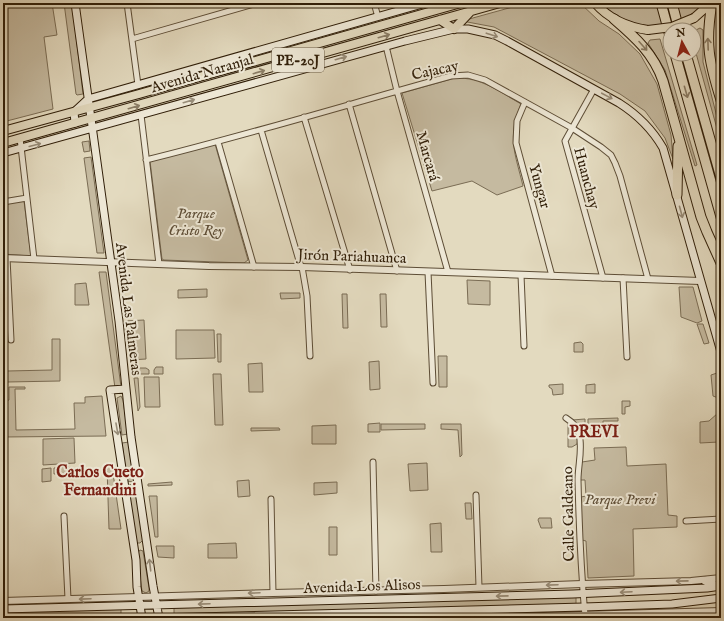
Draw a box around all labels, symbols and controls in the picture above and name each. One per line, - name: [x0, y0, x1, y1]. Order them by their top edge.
- north arrow: [662, 22, 702, 62]
- text: N: [674, 25, 687, 41]
- one-way arrow: [377, 32, 390, 39]
- one-way arrow: [486, 32, 499, 39]
- one-way arrow: [704, 38, 712, 51]
- one-way arrow: [638, 40, 647, 51]
- road number: PE-20J: [272, 48, 324, 72]
- street label: Avenida Naranjal: [148, 49, 257, 98]
- one-way arrow: [335, 54, 348, 61]
- street label: Cajacay: [410, 56, 461, 85]
- one-way arrow: [252, 67, 265, 75]
- one-way arrow: [682, 85, 690, 98]
- one-way arrow: [601, 93, 613, 101]
- one-way arrow: [182, 97, 195, 104]
- one-way arrow: [127, 103, 140, 110]
- street label: Marcará: [411, 129, 444, 184]
- one-way arrow: [28, 140, 41, 148]
- street label: Huanchay: [569, 145, 604, 212]
- street label: Yungar: [524, 162, 555, 211]
- park label: Parque Cristo Rey: [169, 204, 224, 240]
- one-way arrow: [678, 205, 685, 218]
- street label: Avenida Las Palmeras: [111, 241, 146, 376]
- street label: Jirón Pariahuanca: [295, 245, 407, 268]
- one-way arrow: [113, 422, 121, 435]
- district label: PREVI: [569, 423, 619, 443]
- district label: Carlos Cueto Fernandini: [56, 463, 144, 501]
- street label: Calle Galdeano: [558, 466, 579, 562]
- park label: Parque Previ: [584, 490, 657, 509]
- one-way arrow: [146, 559, 154, 572]
- street label: Avenida Los Alisos: [302, 575, 421, 598]
- one-way arrow: [676, 578, 689, 585]
- one-way arrow: [546, 581, 559, 589]
- one-way arrow: [620, 588, 633, 595]
- one-way arrow: [248, 589, 261, 597]
- one-way arrow: [496, 592, 509, 600]
- one-way arrow: [79, 595, 92, 602]
- one-way arrow: [198, 600, 211, 608]

